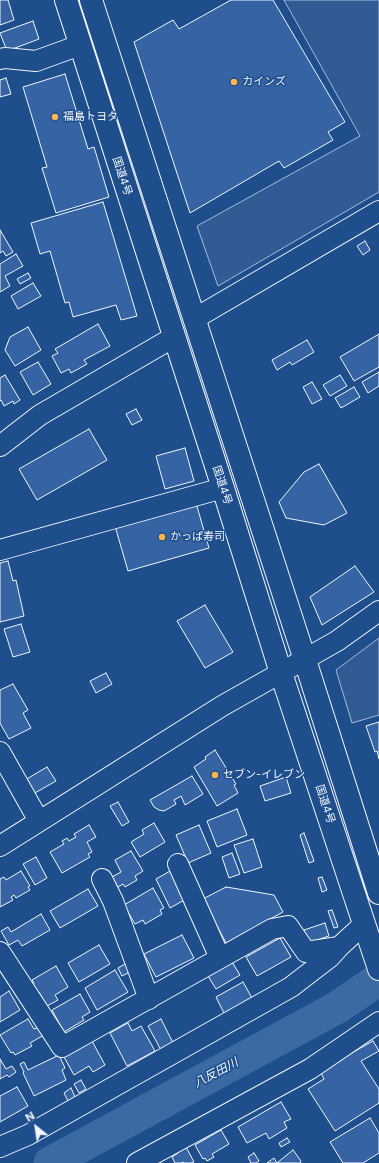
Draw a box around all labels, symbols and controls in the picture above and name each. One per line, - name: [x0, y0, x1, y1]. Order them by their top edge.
- place label: カインズ: [242, 75, 286, 89]
- marker: カインズ: [229, 77, 239, 87]
- place label: 福島トヨタ: [63, 110, 118, 124]
- marker: 福島トヨタ: [50, 112, 60, 122]
- street label: 国道4号: [110, 155, 134, 197]
- street label: 国道4号: [210, 464, 234, 506]
- place label: かっぱ寿司: [170, 530, 225, 544]
- marker: かっぱ寿司: [157, 532, 167, 542]
- place label: セブン-イレブン: [223, 768, 305, 782]
- marker: セブン-イレブン: [210, 770, 220, 780]
- street label: 国道4号: [313, 783, 337, 825]
- water label: 八反田川: [191, 1055, 241, 1091]
- north arrow: [16, 1107, 56, 1147]
- text: N: [23, 1108, 37, 1125]

